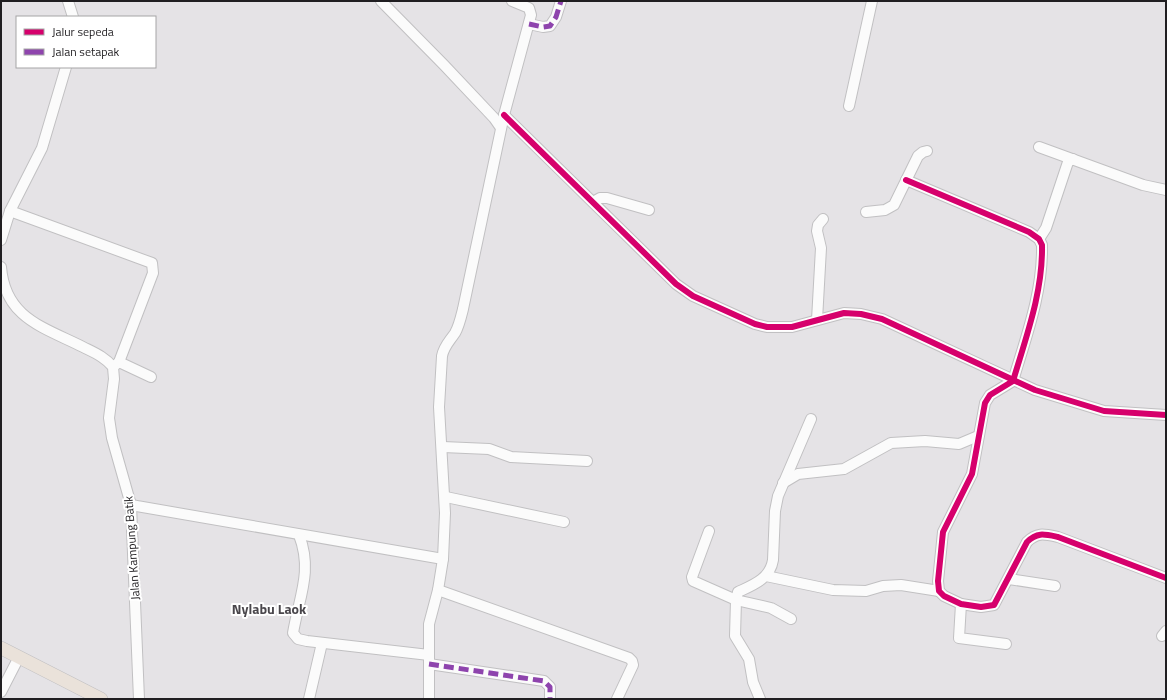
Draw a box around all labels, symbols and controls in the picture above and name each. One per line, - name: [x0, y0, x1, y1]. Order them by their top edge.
- legend: [16, 16, 156, 68]
- text: Jalur sepeda: [52, 22, 114, 41]
- text: Jalan setapak: [52, 42, 120, 61]
- street label: Jalan Kampung Batik: [118, 495, 145, 601]
- district label: Nylabu Laok: [232, 598, 307, 619]

